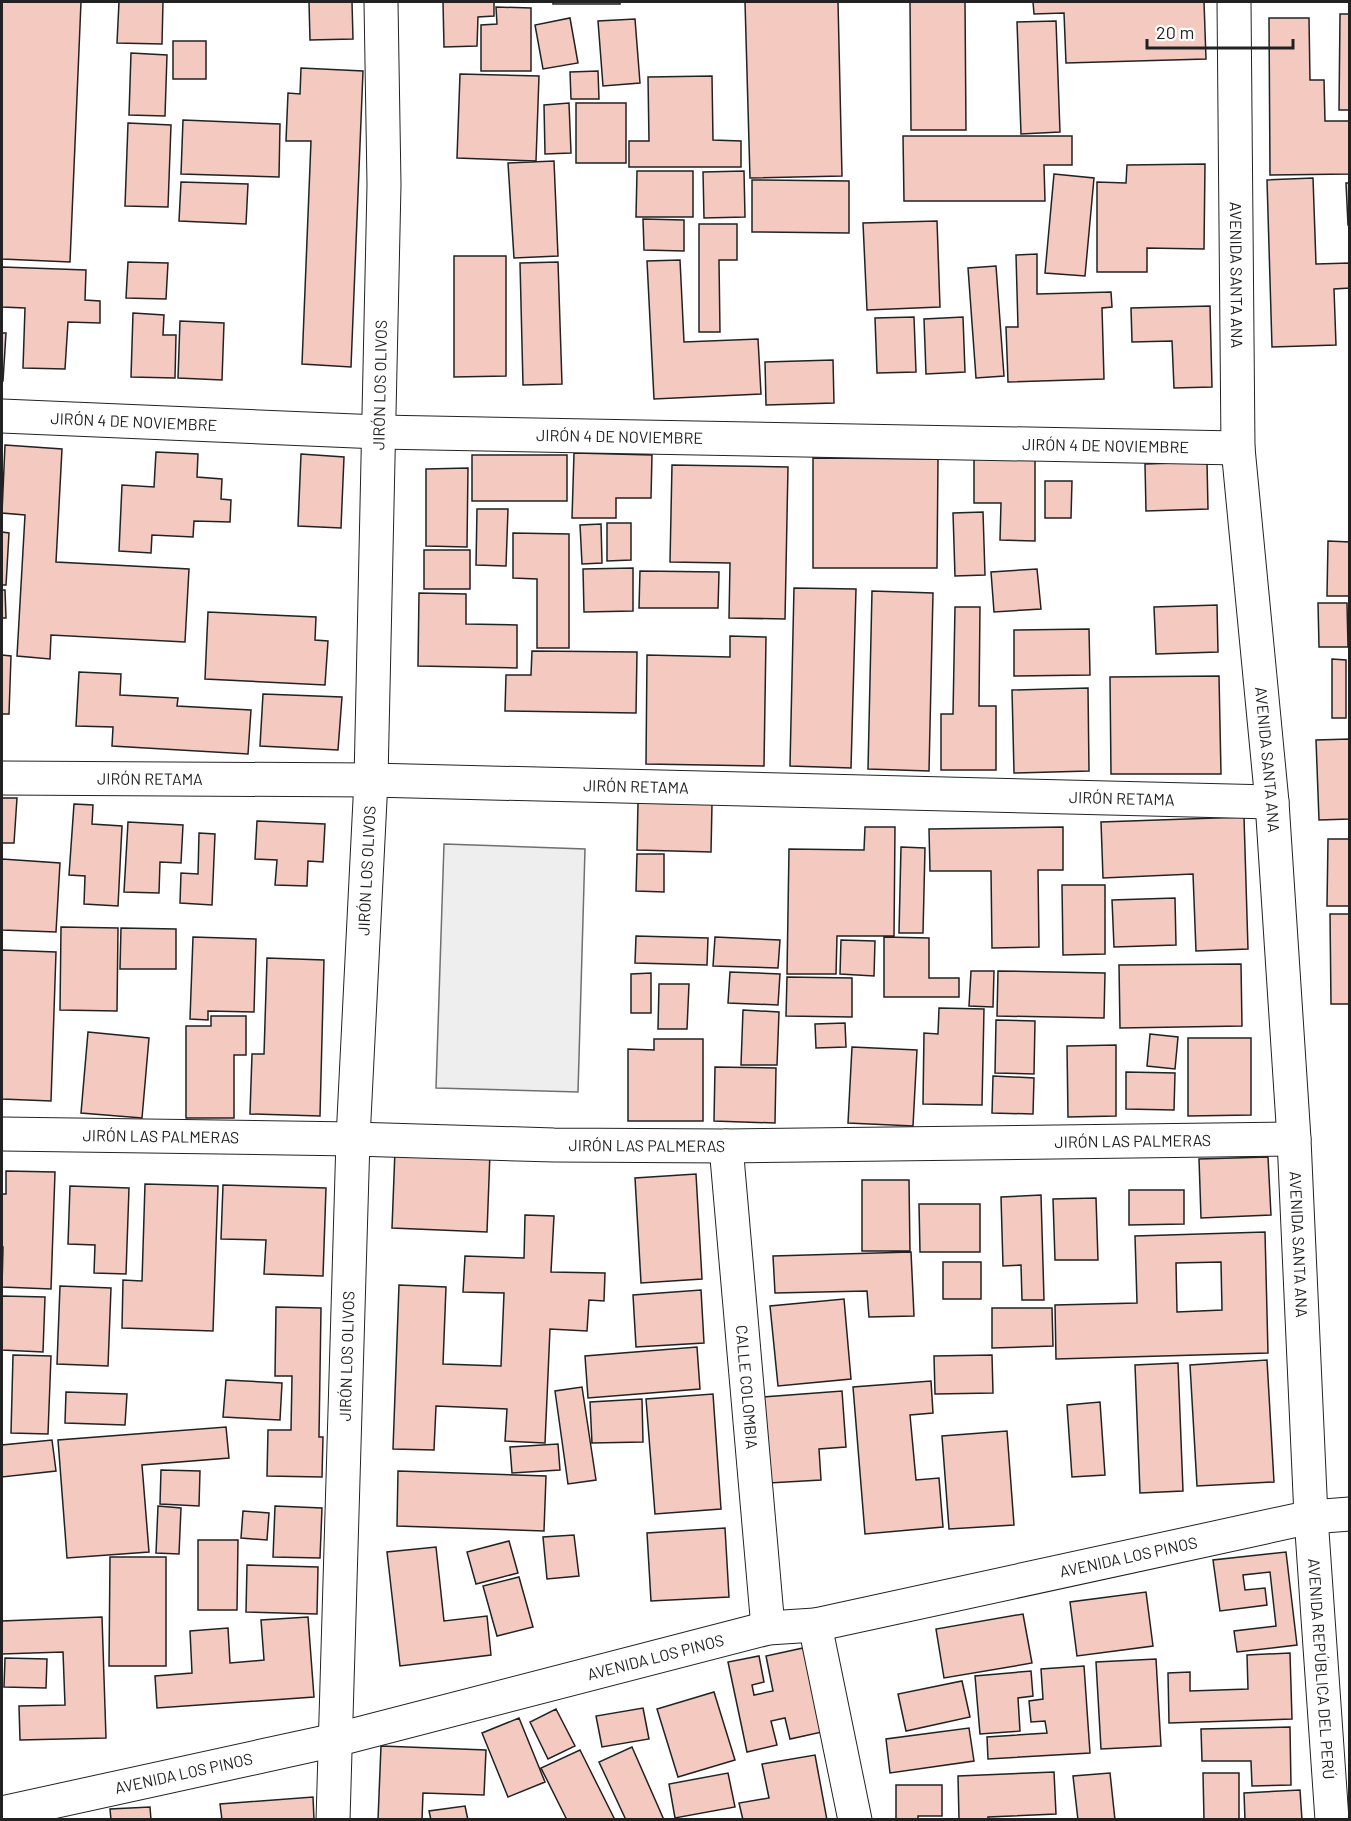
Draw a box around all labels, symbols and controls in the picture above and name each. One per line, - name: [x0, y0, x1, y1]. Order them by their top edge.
- scale bar: [1147, 12, 1292, 50]
- text: 20 m: [1156, 21, 1194, 43]
- street label: AVENIDA SANTA ANA: [1227, 202, 1247, 349]
- street label: JIRÓN LOS OLIVOS: [368, 319, 390, 450]
- street label: JIRÓN 4 DE NOVIEMBRE: [50, 408, 218, 434]
- street label: JIRÓN 4 DE NOVIEMBRE: [536, 425, 703, 447]
- street label: JIRÓN 4 DE NOVIEMBRE: [1022, 434, 1189, 456]
- street label: AVENIDA SANTA ANA: [1252, 686, 1284, 833]
- street label: JIRÓN RETAMA: [97, 769, 203, 788]
- street label: JIRÓN RETAMA: [583, 775, 689, 797]
- street label: JIRÓN RETAMA: [1069, 787, 1175, 809]
- street label: JIRÓN LOS OLIVOS: [353, 805, 379, 936]
- street label: JIRÓN LAS PALMERAS: [83, 1125, 239, 1146]
- street label: JIRÓN LAS PALMERAS: [1054, 1130, 1211, 1151]
- street label: JIRÓN LAS PALMERAS: [569, 1135, 725, 1155]
- street label: AVENIDA SANTA ANA: [1286, 1171, 1312, 1318]
- street label: JIRÓN LOS OLIVOS: [335, 1291, 358, 1422]
- street label: CALLE COLOMBIA: [733, 1324, 762, 1450]
- street label: AVENIDA LOS PINOS: [1058, 1532, 1199, 1581]
- street label: AVENIDA REPÚBLICA DEL PERÚ: [1305, 1558, 1339, 1780]
- street label: AVENIDA LOS PINOS: [585, 1630, 726, 1683]
- street label: AVENIDA LOS PINOS: [113, 1748, 254, 1797]

